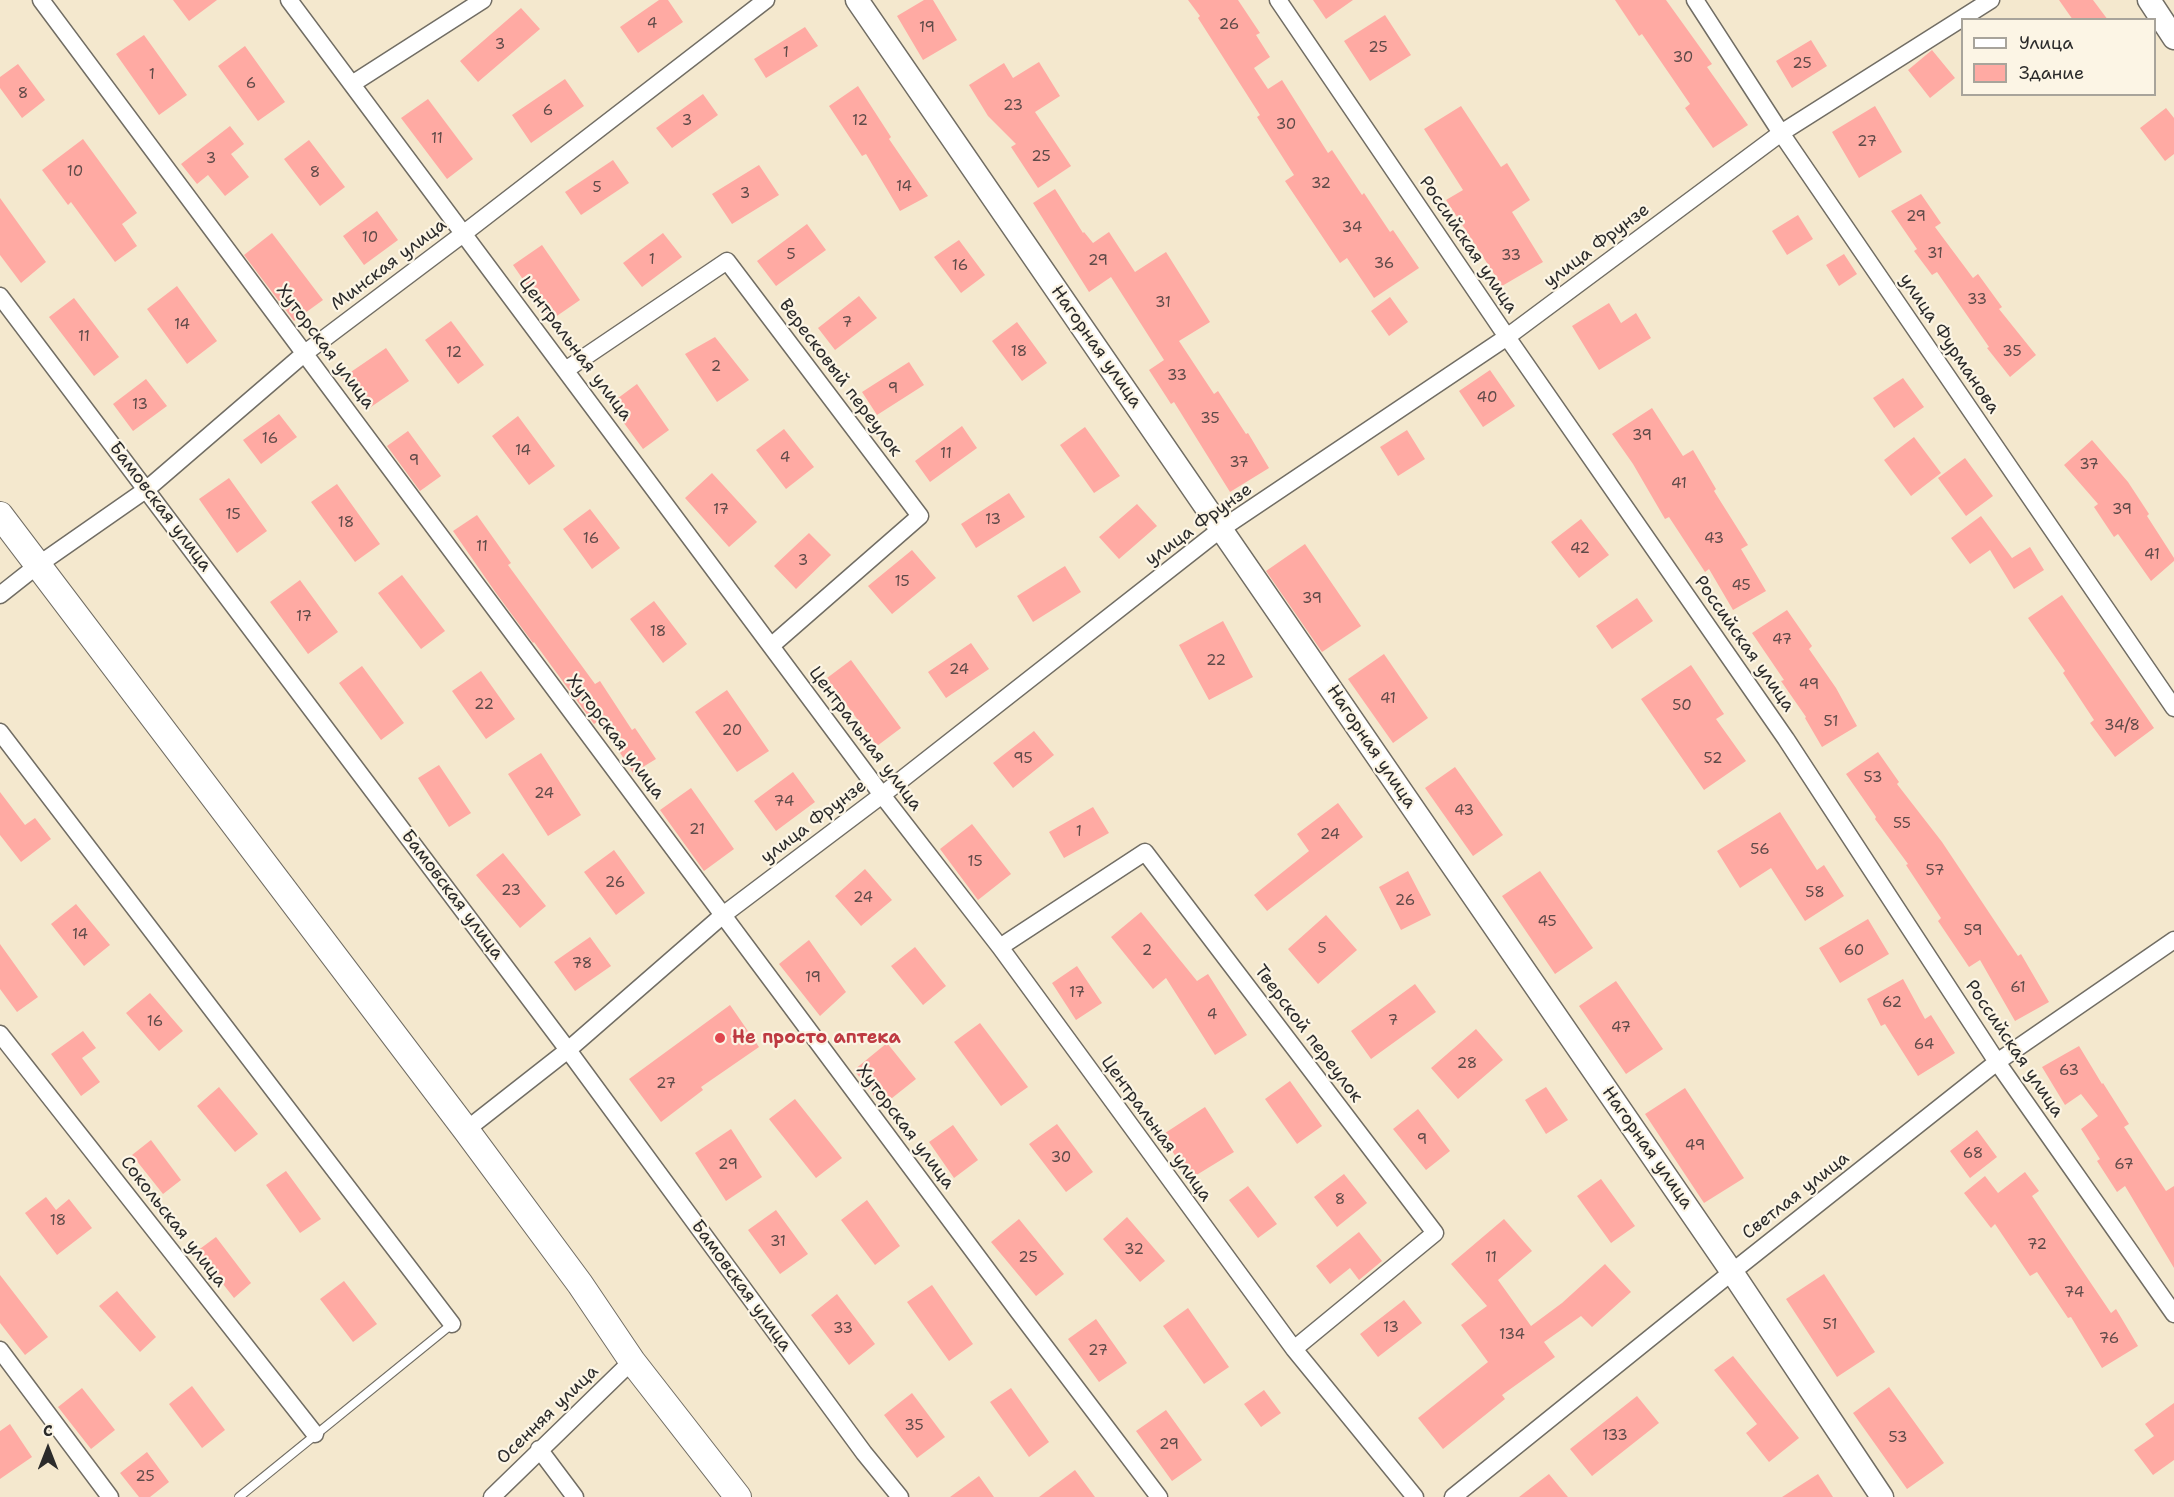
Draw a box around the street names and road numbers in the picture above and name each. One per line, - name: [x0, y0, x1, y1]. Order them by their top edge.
- street label: Российская улица: [1414, 172, 1522, 318]
- street label: улица Фрунзе: [1540, 199, 1654, 293]
- street label: Минская улица: [327, 214, 451, 316]
- street label: улица Фурманова: [1894, 270, 2004, 418]
- street label: Центральная улица: [514, 273, 636, 425]
- street label: Хуторская улица: [271, 280, 379, 414]
- street label: Нагорная улица: [1046, 282, 1146, 412]
- street label: Вересковый переулок: [774, 295, 906, 461]
- street label: Бамовская улица: [104, 438, 216, 576]
- street label: улица Фрунзе: [1141, 479, 1257, 571]
- street label: Российская улица: [1689, 572, 1799, 716]
- street label: Центральная улица: [804, 663, 926, 815]
- street label: Хуторская улица: [561, 670, 669, 804]
- street label: Нагорная улица: [1322, 681, 1420, 813]
- street label: улица Фрунзе: [757, 775, 871, 869]
- street label: Бамовская улица: [396, 826, 508, 964]
- street label: Тверской переулок: [1249, 961, 1367, 1107]
- street label: Российская улица: [1960, 976, 2068, 1122]
- street label: Центральная улица: [1096, 1052, 1216, 1206]
- street label: Хуторская улица: [851, 1060, 959, 1194]
- street label: Нагорная улица: [1597, 1083, 1697, 1213]
- street label: Светлая улица: [1738, 1148, 1854, 1244]
- street label: Сокольская улица: [115, 1152, 231, 1292]
- street label: Бамовская улица: [686, 1216, 796, 1356]
- street label: Осенняя улица: [493, 1361, 603, 1469]

